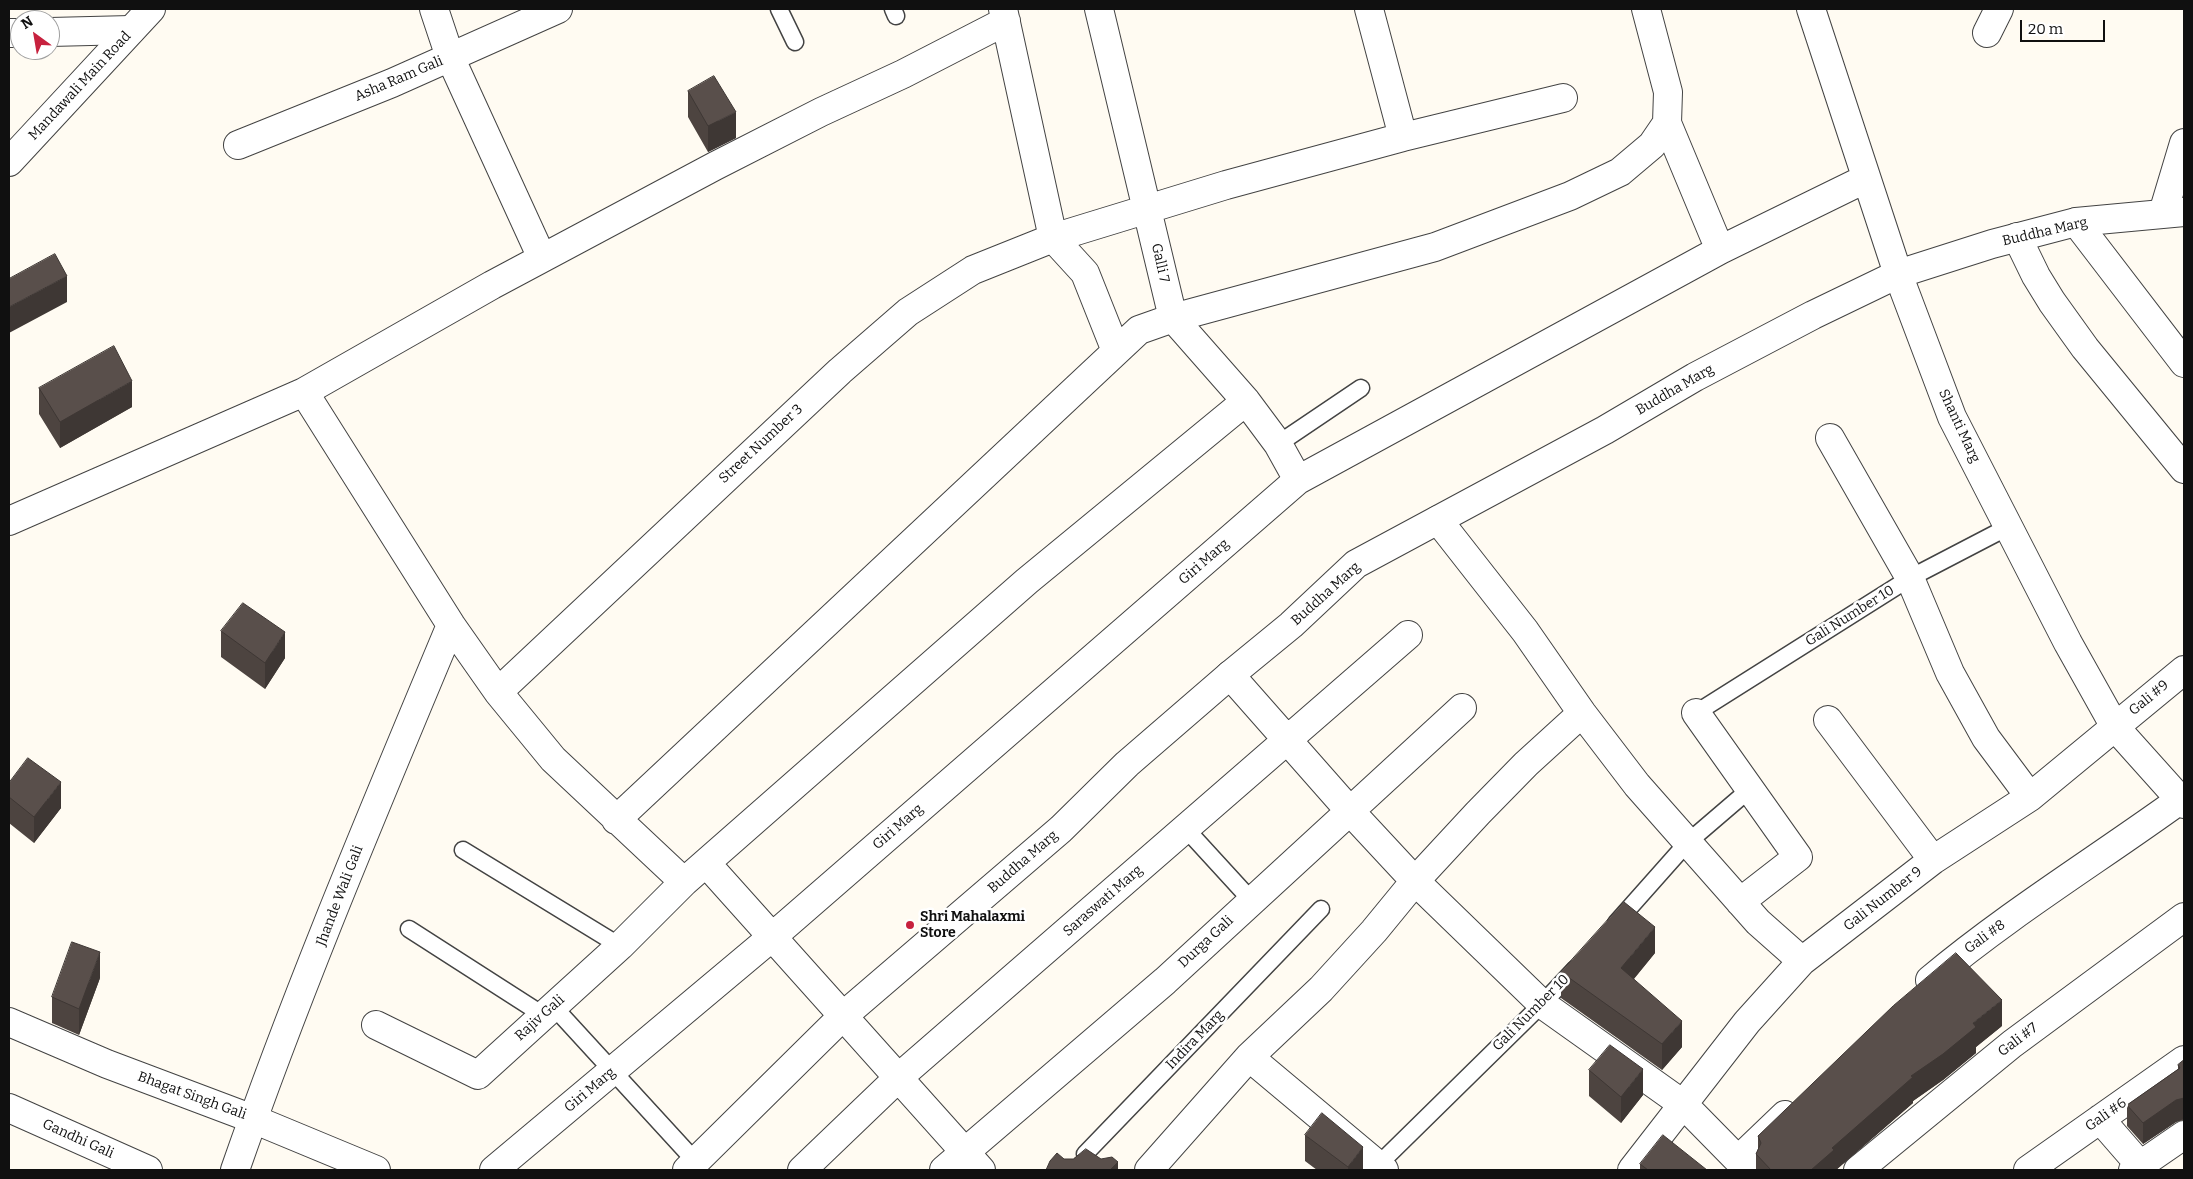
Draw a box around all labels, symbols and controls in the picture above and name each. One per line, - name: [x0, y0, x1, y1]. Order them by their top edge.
- north arrow: [10, 10, 60, 60]
- scale bar: [2023, 10, 2108, 42]
- text: N: [18, 13, 36, 33]
- text: 20 m: [2028, 20, 2063, 38]
- street label: Mandawali Main Road: [25, 28, 135, 144]
- street label: Asha Ram Gali: [352, 53, 446, 105]
- street label: Buddha Marg: [2001, 214, 2089, 250]
- street label: Galli 7: [1147, 242, 1173, 284]
- street label: Buddha Marg: [1633, 361, 1717, 419]
- street label: Shanti Marg: [1935, 387, 1983, 465]
- street label: Street Number 3: [716, 401, 806, 487]
- street label: Giri Marg: [1175, 536, 1233, 588]
- street label: Buddha Marg: [1288, 559, 1364, 629]
- street label: Gali Number 10: [1803, 582, 1897, 650]
- street label: Gali #9: [2126, 677, 2172, 719]
- street label: Giri Marg: [869, 801, 927, 853]
- street label: Buddha Marg: [985, 827, 1061, 897]
- street label: Jhande Wali Gali: [313, 843, 367, 949]
- street label: Saraswati Marg: [1060, 862, 1146, 940]
- street label: Gali Number 9: [1840, 863, 1926, 935]
- place label: Shri Mahalaxmi Store: [920, 909, 1025, 942]
- street label: Durga Gali: [1175, 912, 1237, 972]
- street label: Gali #8: [1961, 917, 2009, 957]
- marker: Shri Mahalaxmi Store: [904, 919, 916, 931]
- street label: Gali Number 10: [1489, 971, 1573, 1055]
- street label: Rajiv Gali: [512, 992, 568, 1044]
- street label: Indira Marg: [1163, 1007, 1227, 1073]
- street label: Gali #7: [1995, 1020, 2041, 1060]
- street label: Giri Marg: [561, 1064, 619, 1116]
- street label: Bhagat Singh Gali: [135, 1069, 249, 1123]
- street label: Gali #6: [2082, 1095, 2130, 1135]
- street label: Gandhi Gali: [40, 1116, 116, 1162]

